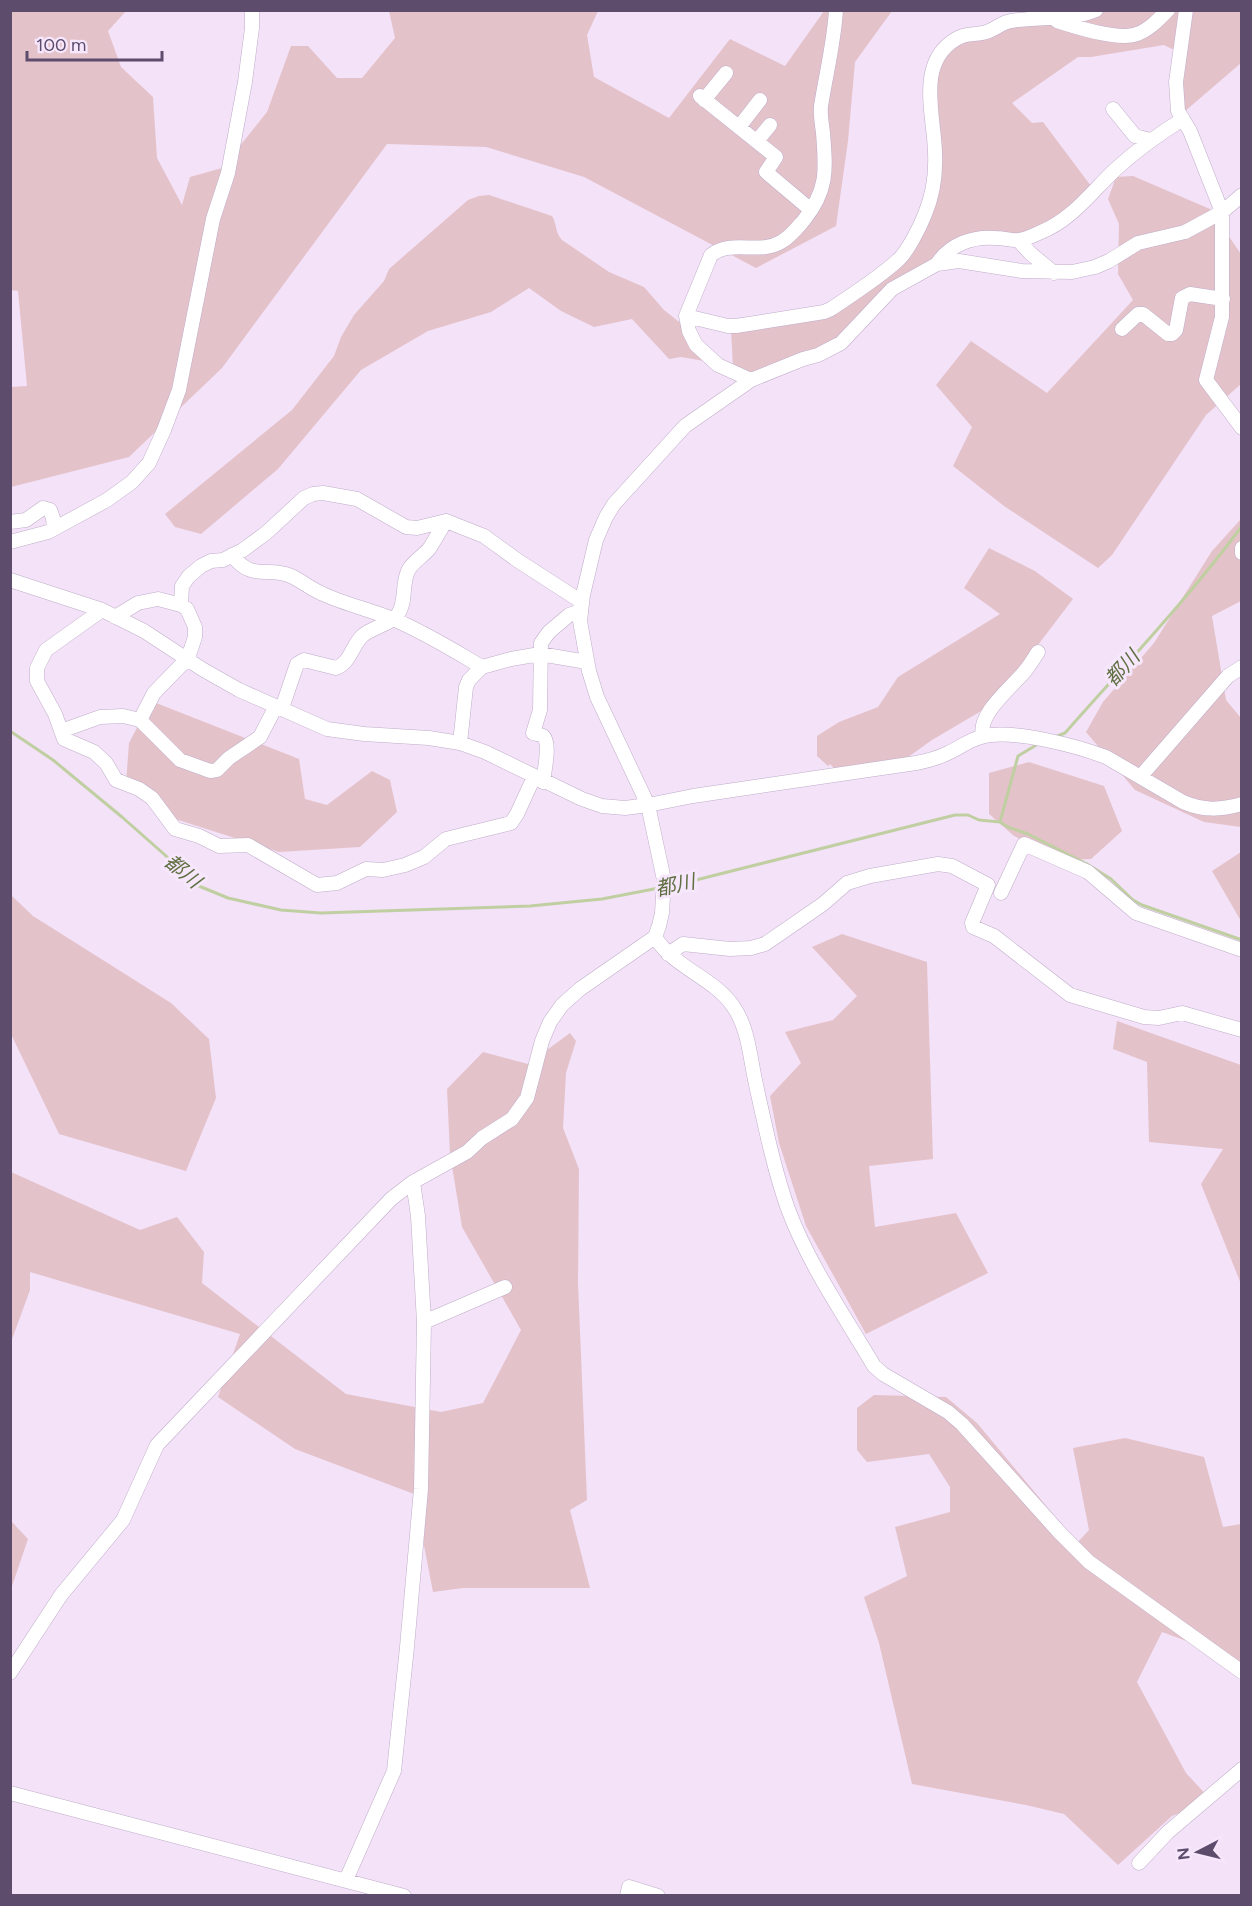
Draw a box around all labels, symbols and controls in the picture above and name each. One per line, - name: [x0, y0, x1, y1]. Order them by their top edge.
- scale bar: [27, 24, 162, 62]
- text: 100 m: [36, 34, 86, 56]
- water label: 都川: [1100, 644, 1146, 691]
- water label: 都川: [160, 849, 208, 894]
- water label: 都川: [653, 869, 699, 901]
- north arrow: [1168, 1822, 1228, 1882]
- text: N: [1173, 1846, 1194, 1861]

